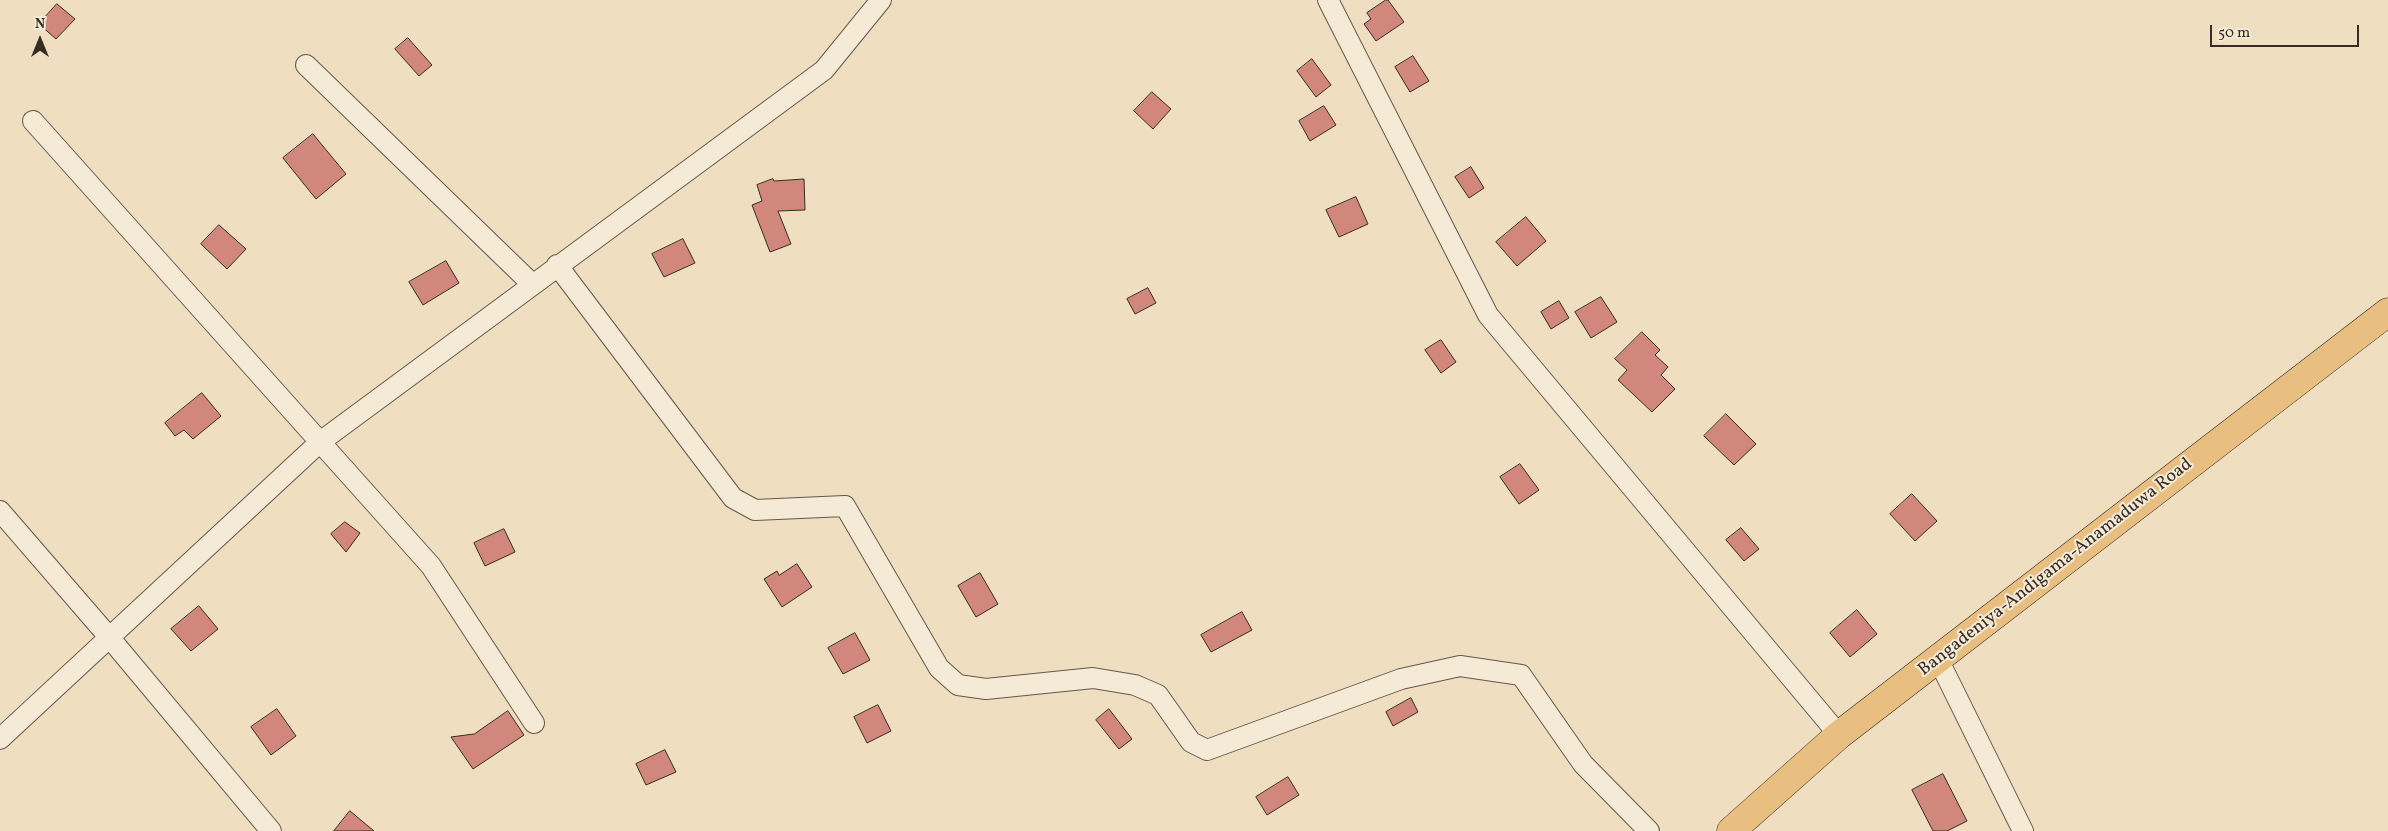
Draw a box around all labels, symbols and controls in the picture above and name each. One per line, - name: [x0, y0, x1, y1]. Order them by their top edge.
- north arrow: [15, 15, 65, 65]
- text: N: [35, 15, 45, 34]
- scale bar: [2213, 15, 2362, 47]
- text: 50 m: [2218, 23, 2250, 44]
- street label: Bangadeniya-Andigama-Anamaduwa Road: [1915, 454, 2197, 682]

